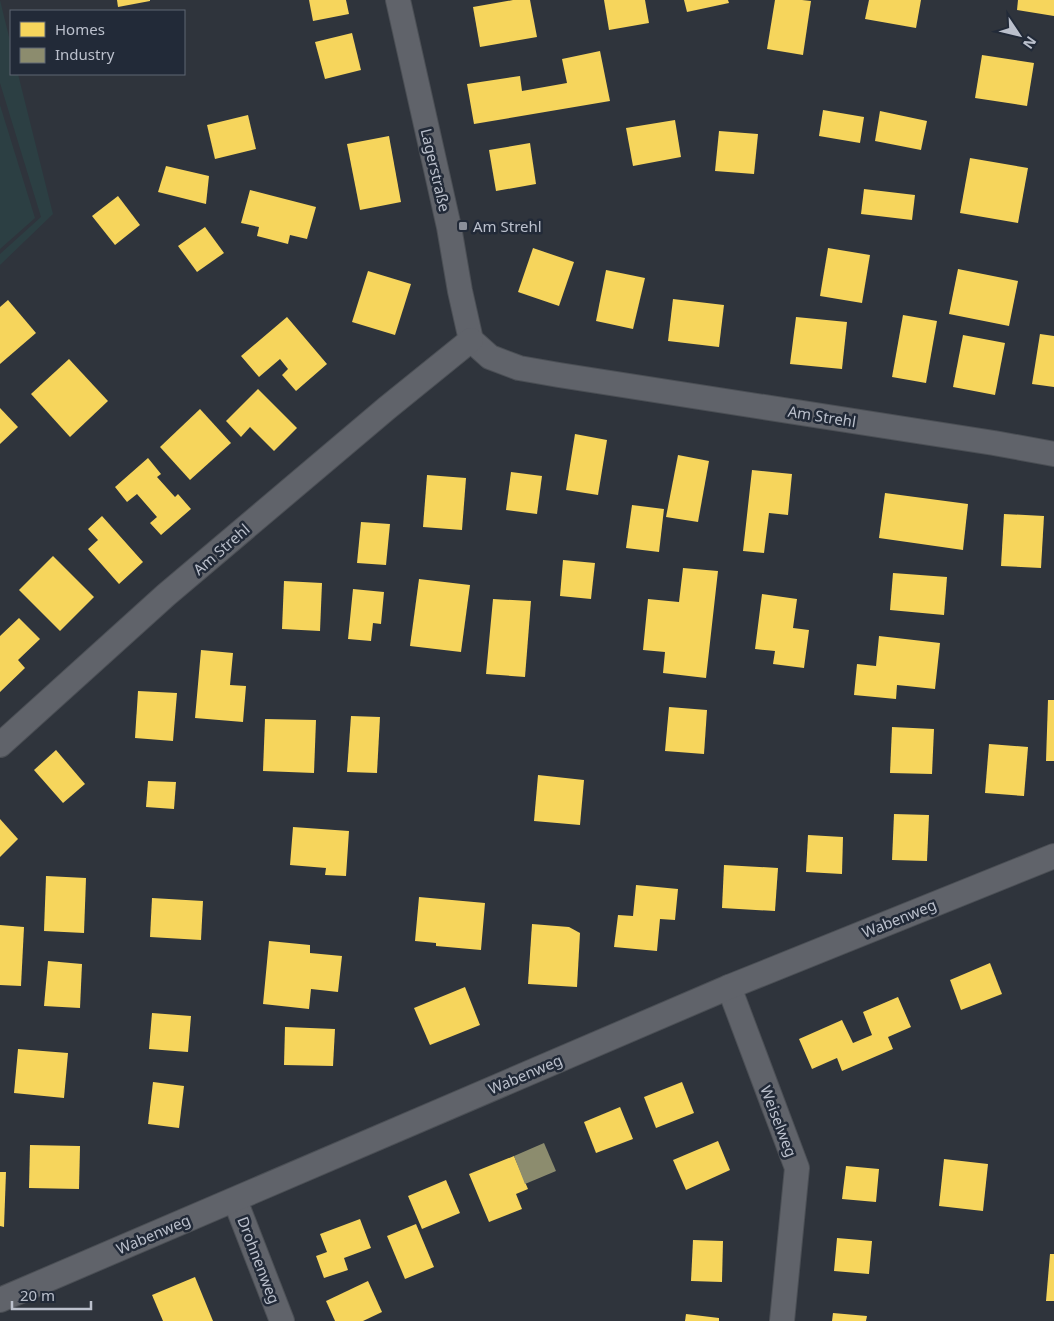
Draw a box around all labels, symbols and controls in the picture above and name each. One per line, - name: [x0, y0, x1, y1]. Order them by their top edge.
- legend: [10, 10, 185, 75]
- north arrow: [994, 10, 1044, 60]
- text: Homes: [55, 19, 105, 39]
- text: N: [1019, 33, 1041, 53]
- text: Industry: [55, 44, 115, 64]
- street label: Lagerstraße: [417, 126, 455, 214]
- place label: Am Strehl: [473, 216, 542, 236]
- marker: Am Strehl: [457, 220, 469, 232]
- street label: Am Strehl: [787, 401, 857, 431]
- street label: Am Strehl: [189, 519, 253, 579]
- street label: Wabenweg: [859, 894, 939, 942]
- street label: Wabenweg: [485, 1049, 565, 1099]
- street label: Weiselweg: [756, 1082, 802, 1160]
- street label: Wabenweg: [113, 1209, 193, 1259]
- street label: Drohnenweg: [233, 1214, 285, 1306]
- scale bar: [12, 1278, 91, 1310]
- text: 20 m: [20, 1285, 55, 1305]

